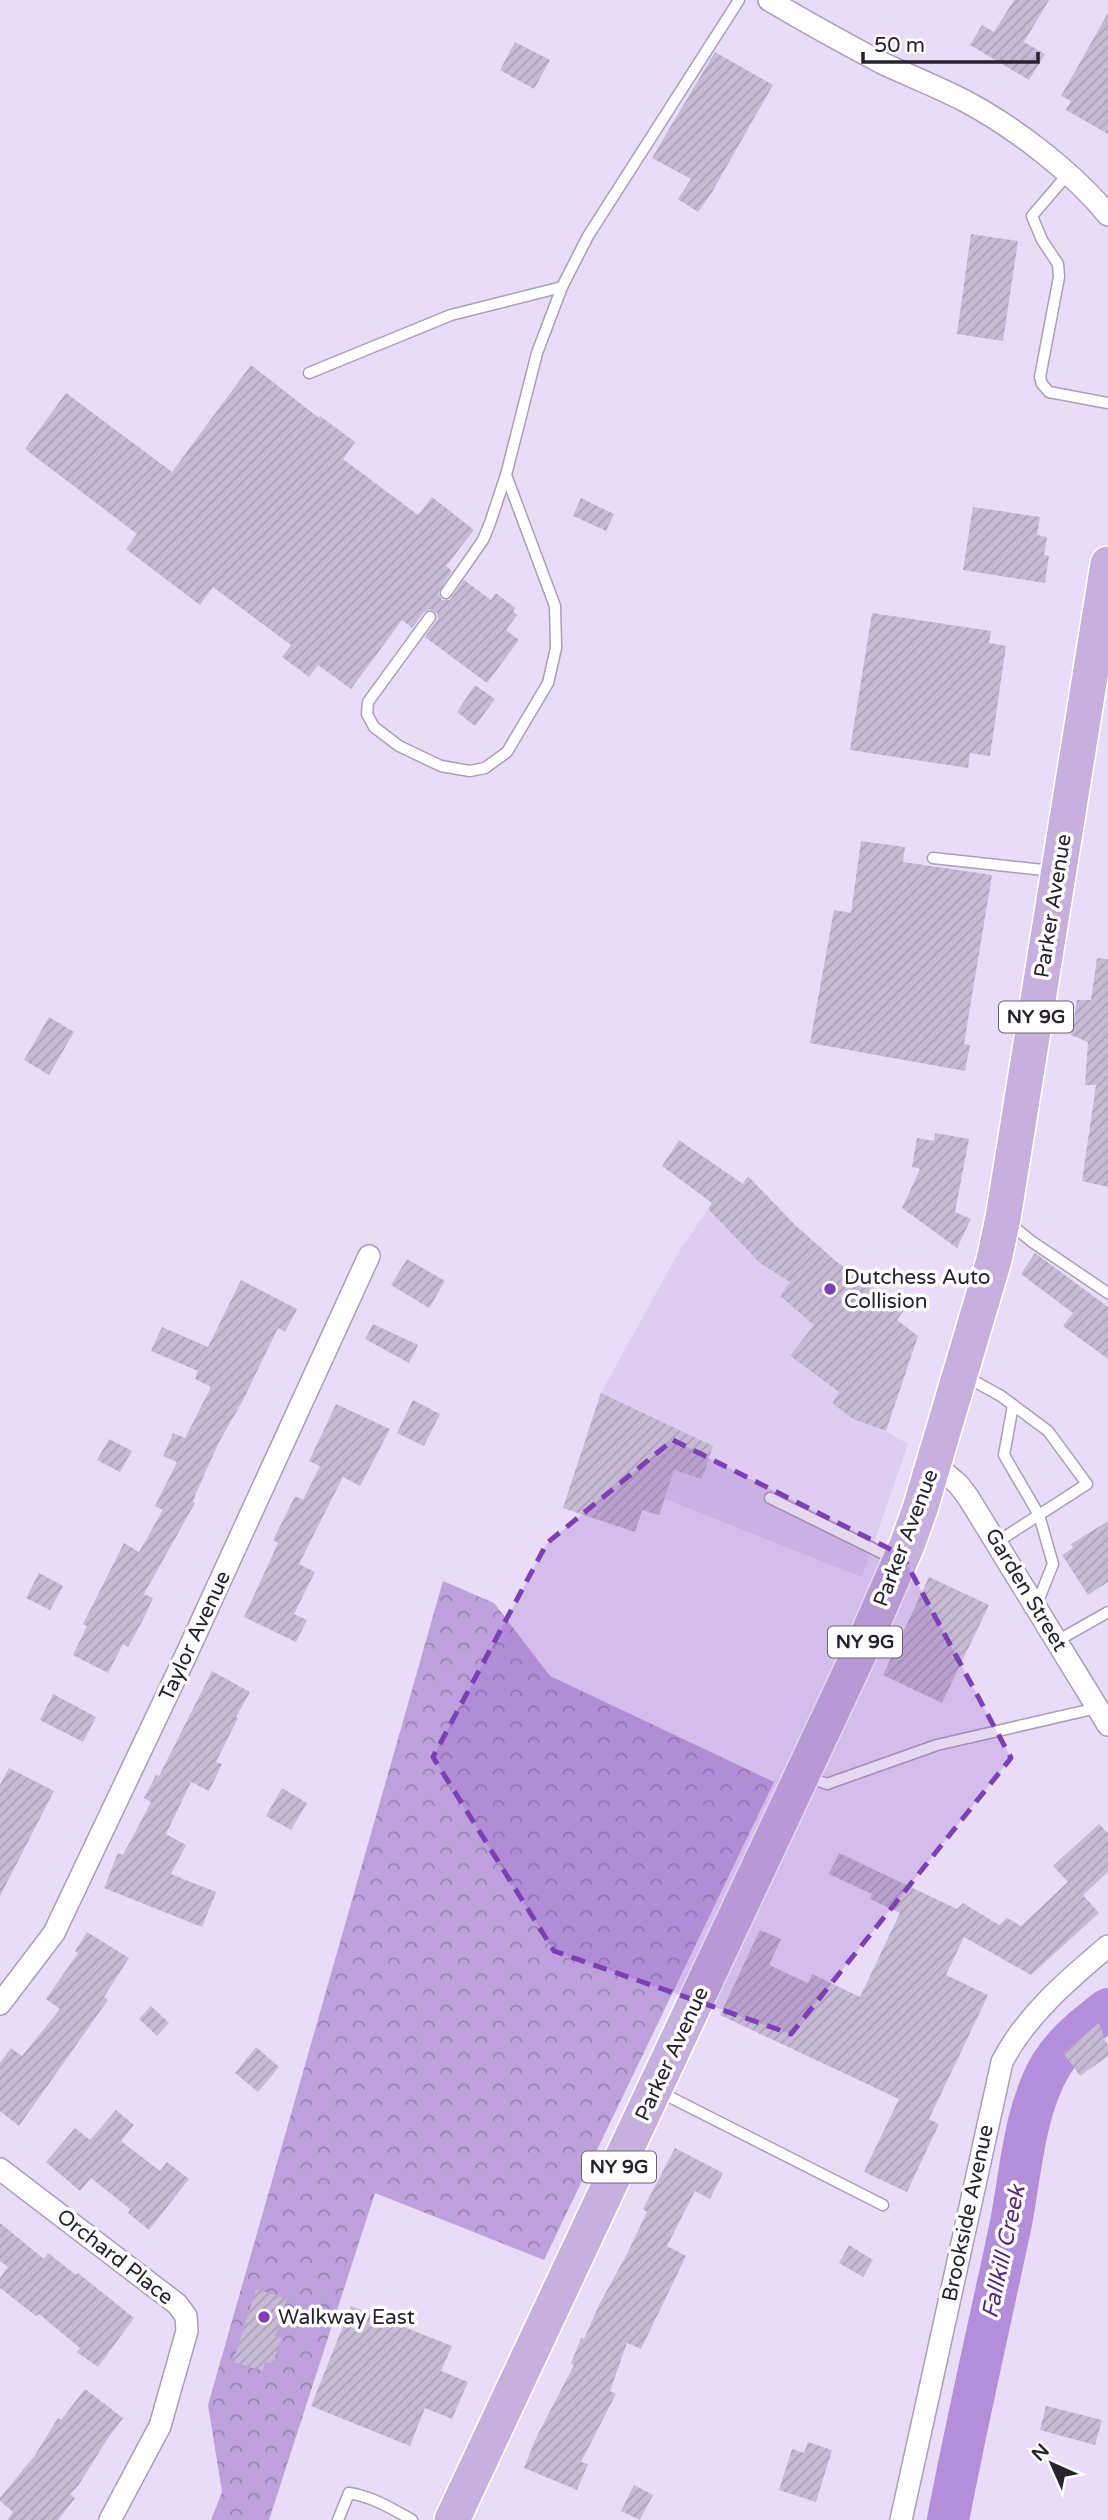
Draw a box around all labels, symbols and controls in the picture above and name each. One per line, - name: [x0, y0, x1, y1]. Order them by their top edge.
- scale bar: [863, 21, 1038, 65]
- text: 50 m: [874, 33, 925, 58]
- street label: Parker Avenue: [1029, 832, 1077, 980]
- road number: NY 9G: [999, 1001, 1073, 1032]
- place label: Dutchess Auto Collision: [844, 1265, 991, 1314]
- marker: Dutchess Auto Collision: [822, 1281, 838, 1297]
- street label: Parker Avenue: [868, 1466, 944, 1610]
- street label: Garden Street: [980, 1524, 1072, 1656]
- street label: Taylor Avenue: [154, 1567, 236, 1705]
- road number: NY 9G: [828, 1626, 902, 1658]
- street label: Parker Avenue: [630, 1983, 714, 2125]
- street label: Brookside Avenue: [937, 2122, 999, 2304]
- road number: NY 9G: [582, 2152, 656, 2182]
- water label: Fallkill Creek: [976, 2182, 1032, 2321]
- street label: Orchard Place: [52, 2204, 178, 2310]
- place label: Walkway East: [278, 2305, 415, 2330]
- marker: Walkway East: [256, 2309, 272, 2325]
- north arrow: [1017, 2429, 1087, 2499]
- text: N: [1028, 2440, 1054, 2466]

